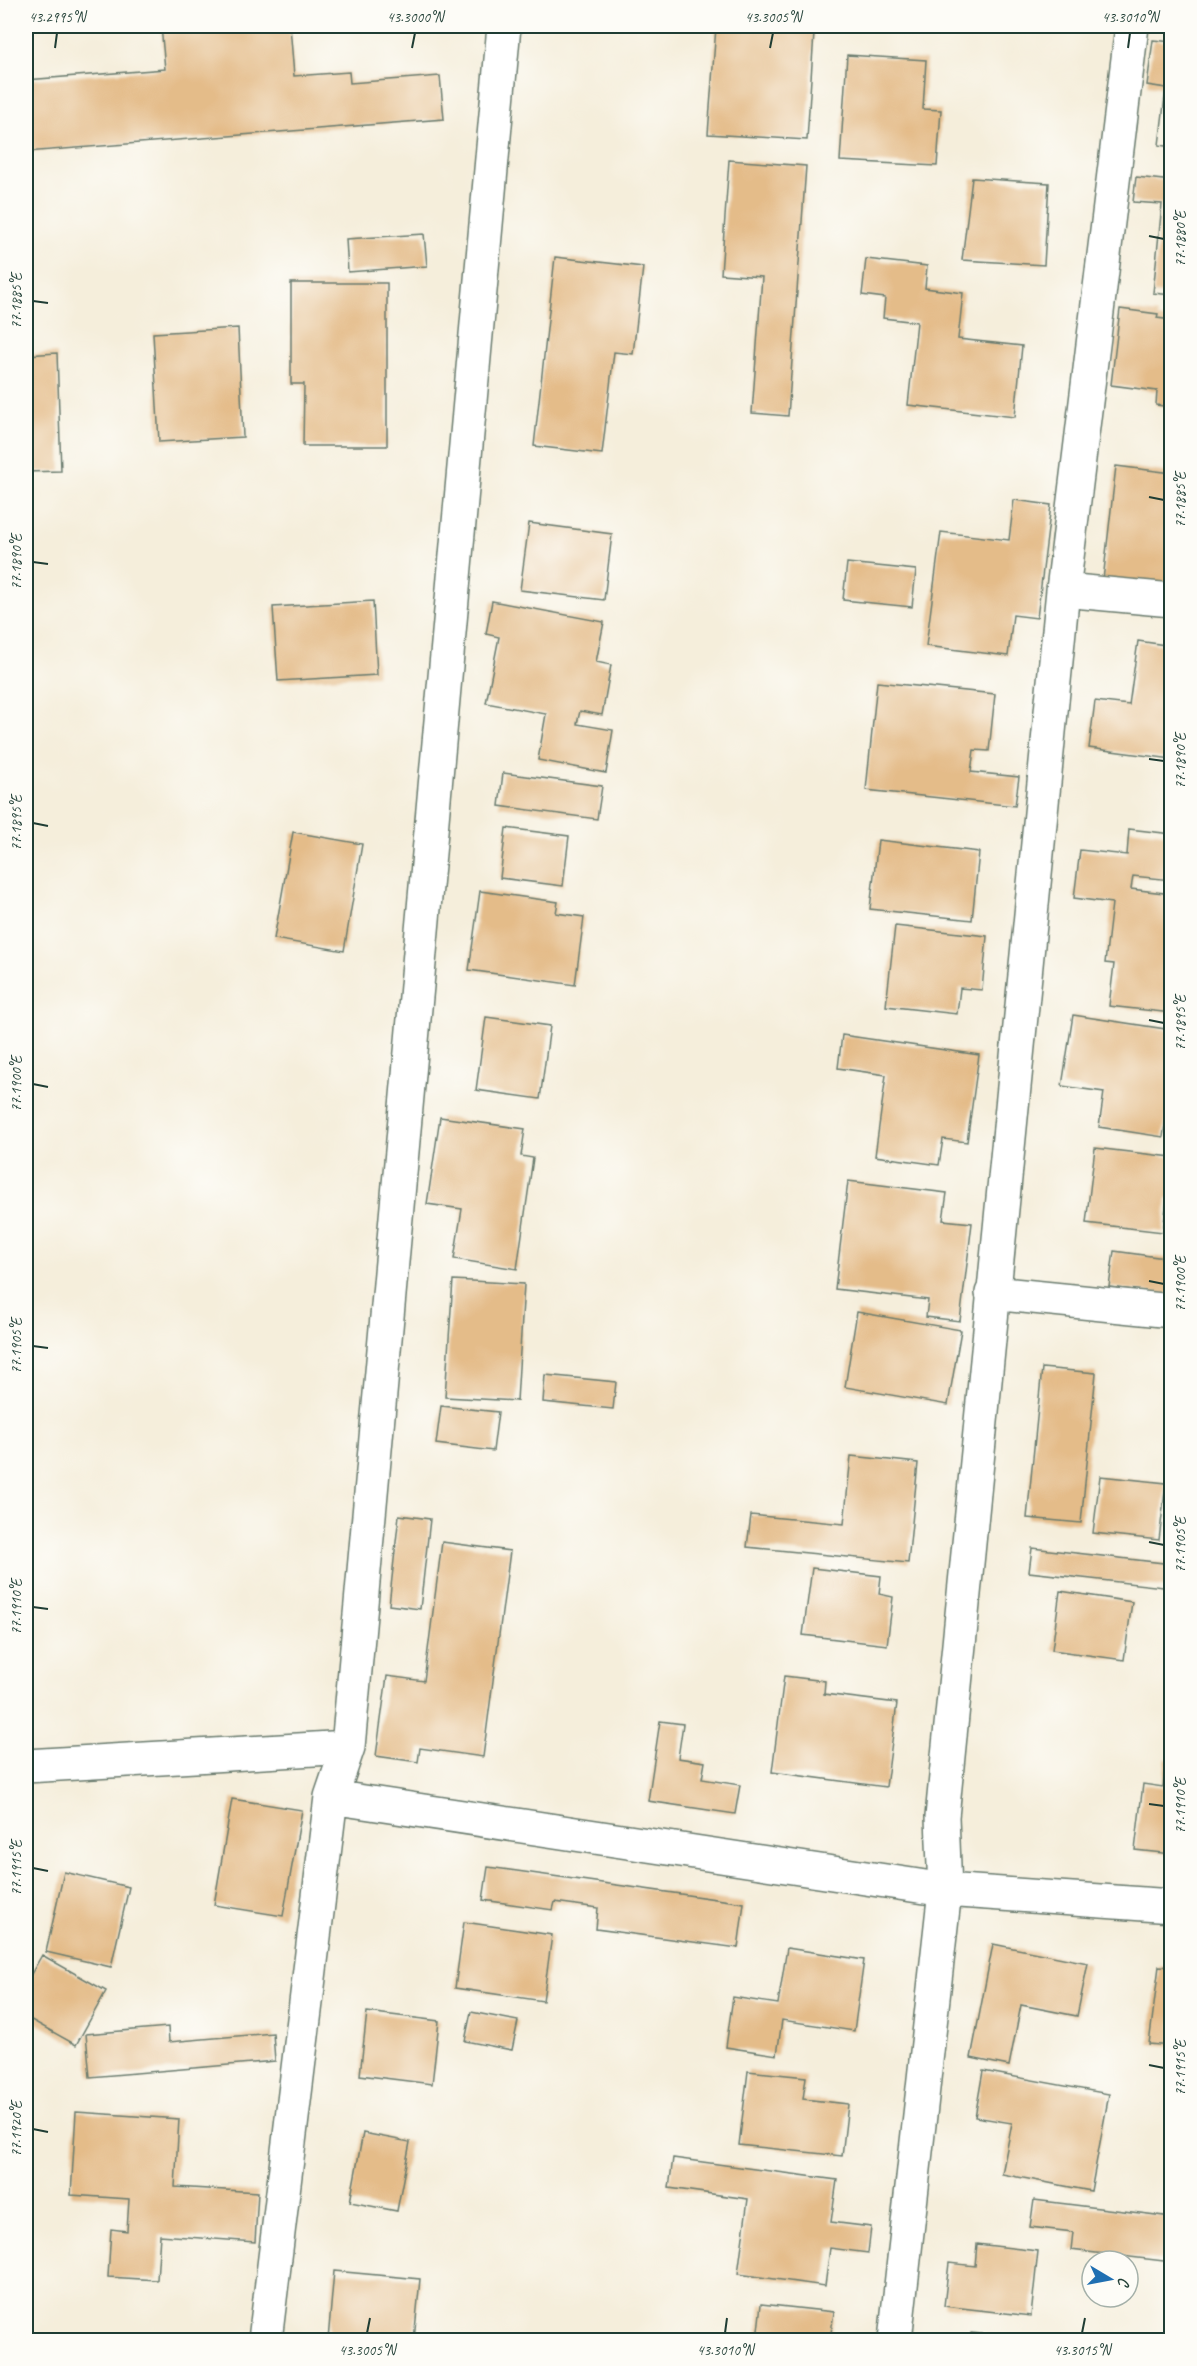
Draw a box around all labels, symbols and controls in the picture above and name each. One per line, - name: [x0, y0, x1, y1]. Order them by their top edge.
- text: 43.2995°N: [29, 8, 88, 27]
- text: 43.3000°N: [387, 8, 446, 27]
- text: 43.3005°N: [745, 8, 804, 27]
- text: 43.3010°N: [1102, 8, 1161, 27]
- text: 77.1880°E: [1171, 209, 1190, 267]
- text: 77.1885°E: [7, 271, 26, 329]
- text: 77.1885°E: [1171, 470, 1190, 528]
- text: 77.1890°E: [7, 532, 26, 590]
- text: 77.1890°E: [1171, 731, 1190, 789]
- text: 77.1895°E: [7, 793, 26, 851]
- text: 77.1895°E: [1171, 993, 1190, 1051]
- text: 77.1900°E: [7, 1054, 26, 1112]
- text: 77.1900°E: [1171, 1254, 1190, 1312]
- text: 77.1905°E: [7, 1316, 26, 1374]
- text: 77.1905°E: [1171, 1515, 1190, 1573]
- text: 77.1910°E: [7, 1577, 26, 1635]
- text: 77.1910°E: [1171, 1776, 1190, 1834]
- text: 77.1915°E: [7, 1838, 26, 1896]
- text: 77.1915°E: [1171, 2038, 1190, 2096]
- text: 77.1920°E: [7, 2099, 26, 2157]
- north arrow: [1080, 2249, 1140, 2309]
- text: С: [1113, 2276, 1134, 2289]
- text: 43.3005°N: [339, 2341, 398, 2360]
- text: 43.3010°N: [697, 2341, 756, 2360]
- text: 43.3015°N: [1054, 2341, 1113, 2360]

